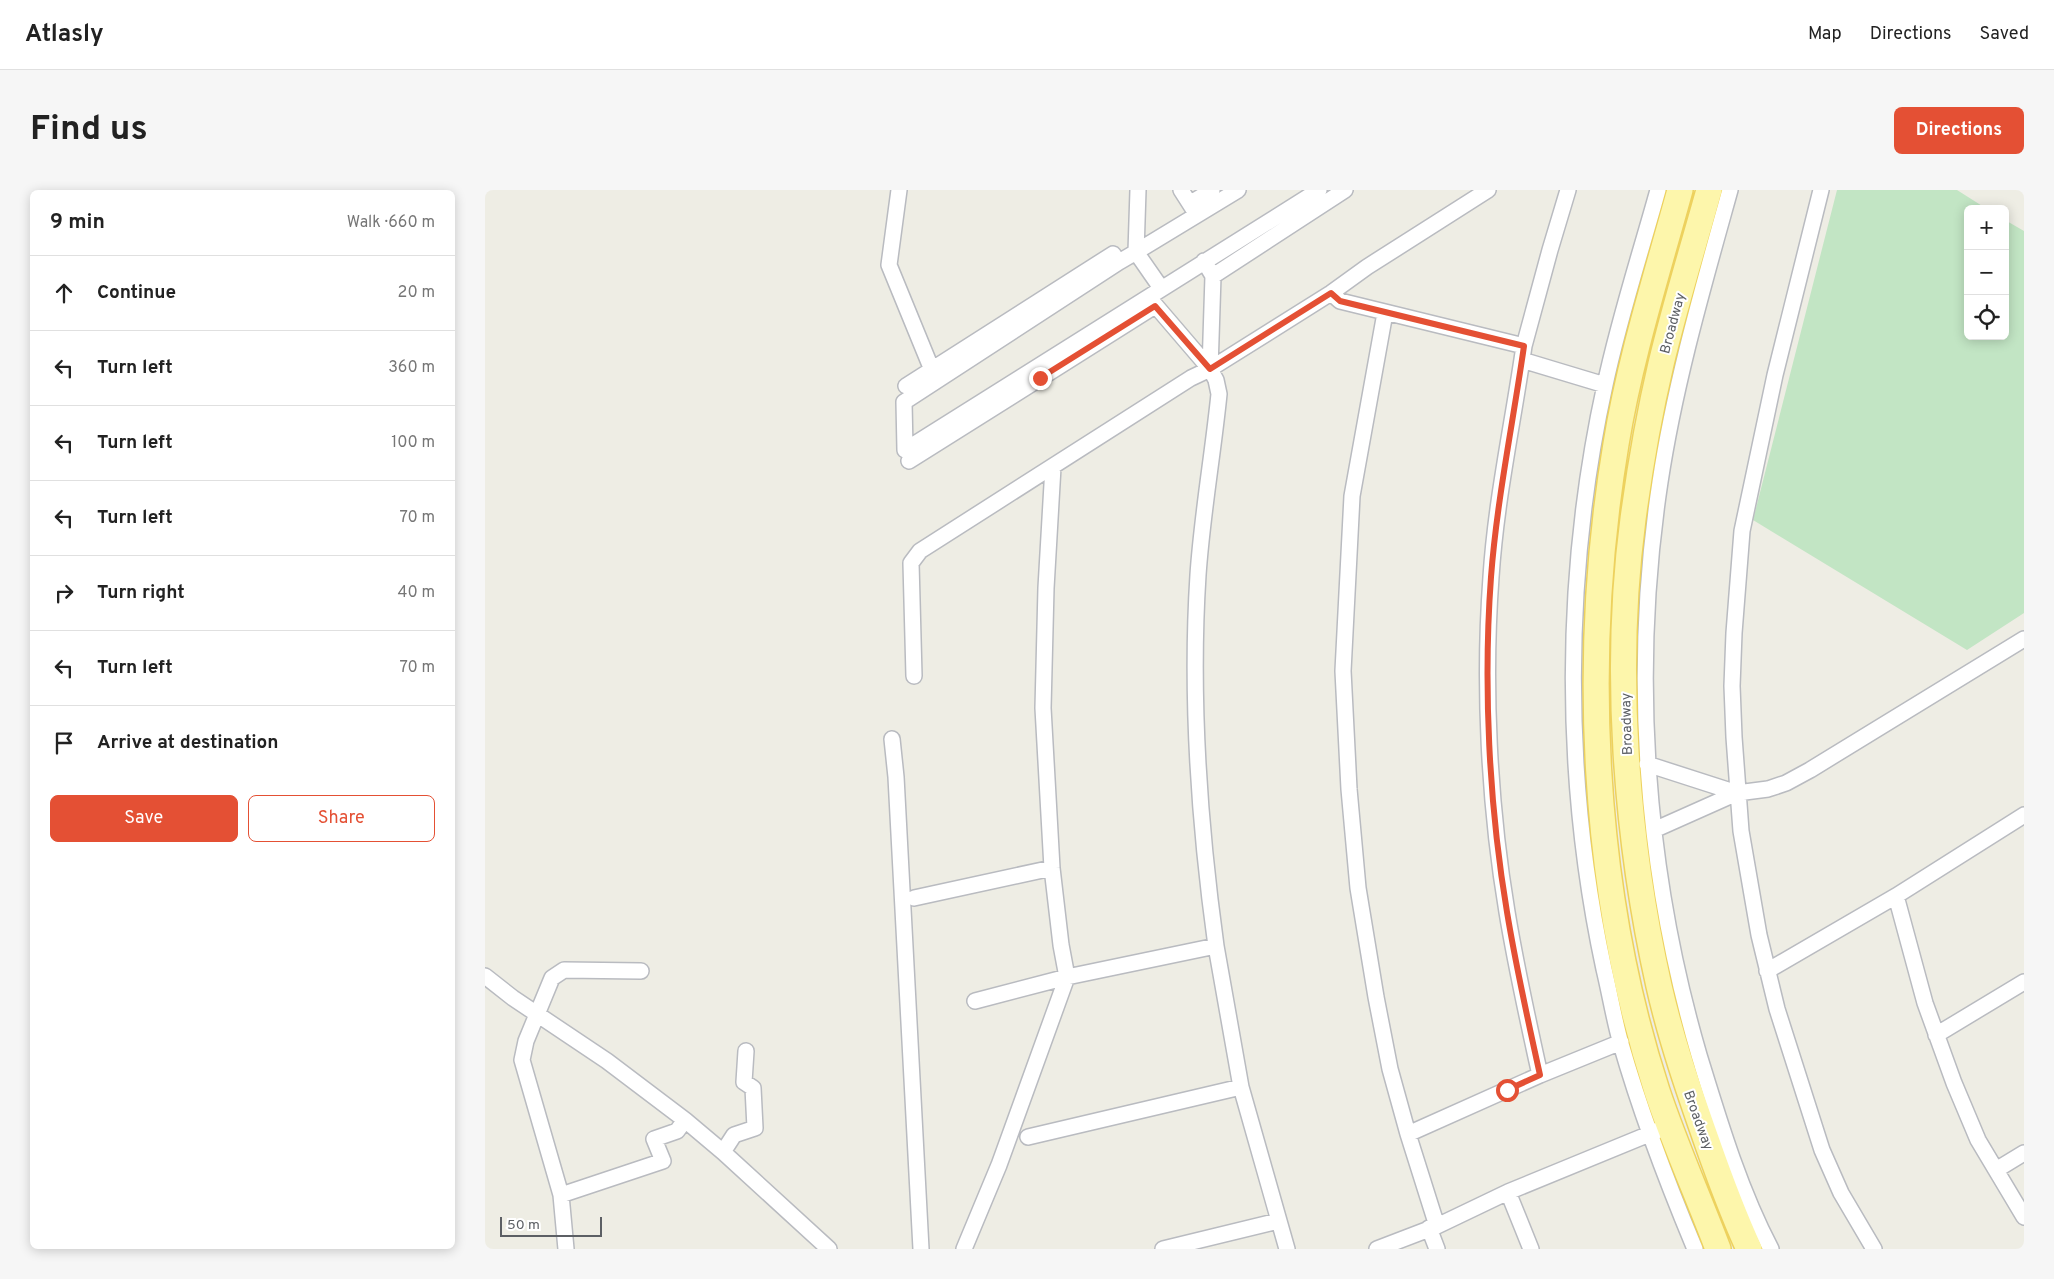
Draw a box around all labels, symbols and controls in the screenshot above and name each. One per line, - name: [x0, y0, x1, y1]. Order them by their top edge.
- text: Atlasly: [25, 20, 104, 50]
- text: Map: [1808, 23, 1842, 46]
- text: Directions: [1870, 23, 1952, 46]
- text: Saved: [1980, 23, 2029, 46]
- button: Directions: [1894, 107, 2024, 154]
- text: Find us: [30, 108, 148, 152]
- map controls: [1964, 205, 2009, 340]
- button: +: [1964, 205, 2009, 250]
- text: 9 min: [50, 209, 105, 236]
- text: Walk · 660 m: [347, 213, 435, 233]
- button: −: [1964, 250, 2009, 295]
- icon: ahead: [50, 279, 78, 307]
- text: Continue: [97, 281, 176, 305]
- text: 20 m: [398, 283, 435, 303]
- street label: Broadway: [1657, 291, 1690, 356]
- button: locate: [1964, 295, 2009, 340]
- icon: left: [50, 354, 78, 382]
- text: Turn left: [97, 356, 173, 380]
- text: 360 m: [388, 358, 435, 378]
- route end: [1029, 367, 1052, 390]
- icon: left: [50, 429, 78, 457]
- text: Turn left: [97, 431, 173, 455]
- text: 100 m: [391, 433, 435, 453]
- icon: left: [50, 504, 78, 532]
- text: Turn left: [97, 506, 173, 530]
- text: 70 m: [400, 508, 435, 528]
- icon: right: [50, 579, 78, 607]
- text: Turn right: [97, 581, 185, 605]
- text: 40 m: [397, 583, 435, 603]
- icon: left: [50, 654, 78, 682]
- text: Turn left: [97, 656, 173, 680]
- text: 70 m: [400, 658, 435, 678]
- street label: Broadway: [1618, 692, 1637, 755]
- icon: arrive: [50, 729, 78, 757]
- text: Arrive at destination: [97, 731, 278, 755]
- button: Save: [50, 795, 238, 842]
- button: Share: [248, 795, 435, 842]
- route start: [1496, 1079, 1519, 1102]
- street label: Broadway: [1679, 1088, 1716, 1153]
- scale bar: [500, 1214, 603, 1237]
- text: 50 m: [507, 1217, 540, 1234]

